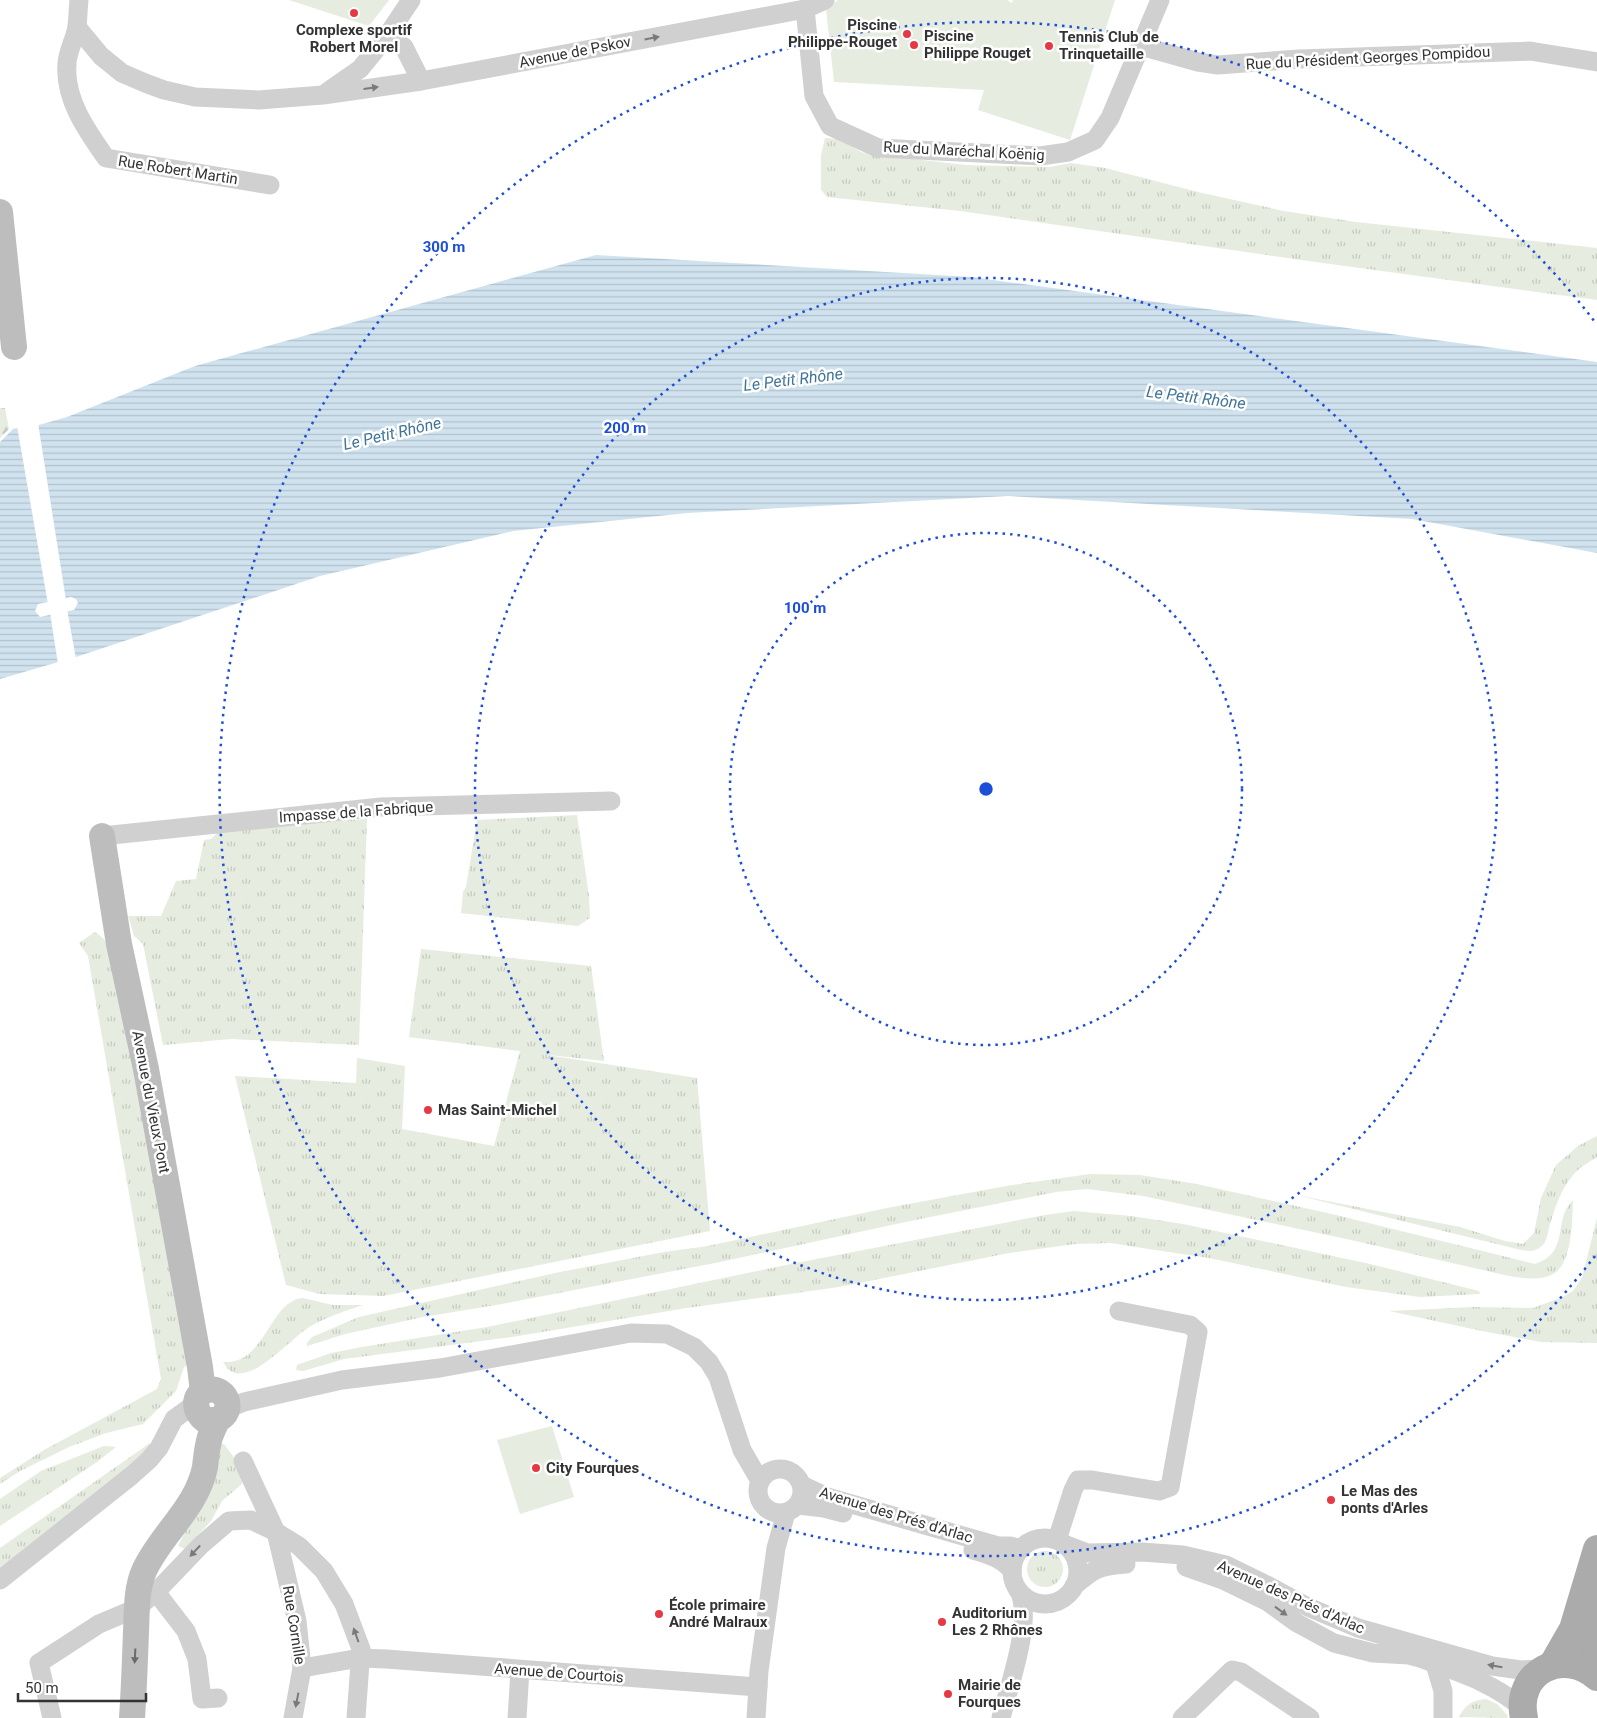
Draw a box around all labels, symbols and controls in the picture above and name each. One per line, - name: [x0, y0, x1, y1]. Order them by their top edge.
- marker: Complexe sportif Robert Morel: [348, 7, 360, 19]
- place label: Piscine Philippe-Rouget: [788, 16, 897, 51]
- place label: Complexe sportif Robert Morel: [296, 21, 413, 56]
- place label: Piscine Philippe Rouget: [924, 27, 1031, 62]
- marker: Piscine Philippe-Rouget: [901, 28, 913, 40]
- place label: Tennis Club de Trinquetaille: [1059, 28, 1159, 63]
- street label: Avenue de Pskov: [518, 32, 632, 72]
- one-way arrow: [644, 34, 660, 42]
- marker: Piscine Philippe Rouget: [908, 39, 920, 51]
- marker: Tennis Club de Trinquetaille: [1043, 40, 1055, 52]
- street label: Rue du Président Georges Pompidou: [1245, 43, 1491, 73]
- one-way arrow: [364, 84, 380, 92]
- street label: Rue du Maréchal Koënig: [883, 138, 1045, 164]
- street label: Rue Robert Martin: [117, 152, 239, 188]
- text: 300 m: [423, 238, 465, 256]
- water label: Le Petit Rhône: [742, 364, 844, 395]
- water label: Le Petit Rhône: [1145, 382, 1247, 413]
- water label: Le Petit Rhône: [341, 413, 443, 454]
- text: 200 m: [604, 419, 646, 437]
- text: 100 m: [784, 599, 826, 617]
- centre of rings: [977, 780, 995, 798]
- street label: Impasse de la Fabrique: [278, 798, 434, 826]
- street label: Avenue du Vieux Pont: [128, 1029, 174, 1175]
- place label: Mas Saint-Michel: [438, 1101, 557, 1119]
- marker: Mas Saint-Michel: [422, 1104, 434, 1116]
- place label: City Fourques: [546, 1459, 639, 1477]
- marker: City Fourques: [530, 1462, 542, 1474]
- place label: Le Mas des ponts d'Arles: [1341, 1482, 1428, 1517]
- street label: Avenue des Prés d'Arlac: [817, 1483, 975, 1547]
- marker: Le Mas des ponts d'Arles: [1325, 1494, 1337, 1506]
- one-way arrow: [189, 1545, 201, 1557]
- street label: Avenue des Prés d'Arlac: [1215, 1556, 1368, 1638]
- street label: Rue Cornille: [279, 1584, 309, 1666]
- place label: École primaire André Malraux: [669, 1596, 768, 1631]
- place label: Auditorium Les 2 Rhônes: [952, 1604, 1043, 1639]
- one-way arrow: [1274, 1606, 1287, 1616]
- marker: École primaire André Malraux: [653, 1608, 665, 1620]
- marker: Auditorium Les 2 Rhônes: [936, 1616, 948, 1628]
- one-way arrow: [352, 1628, 359, 1643]
- one-way arrow: [131, 1649, 139, 1665]
- street label: Avenue de Courtois: [494, 1659, 624, 1687]
- one-way arrow: [1487, 1662, 1503, 1670]
- scale bar: [18, 1670, 145, 1702]
- place label: Mairie de Fourques: [958, 1676, 1021, 1711]
- text: 50 m: [25, 1679, 59, 1697]
- marker: Mairie de Fourques: [942, 1688, 954, 1700]
- one-way arrow: [293, 1692, 301, 1707]

